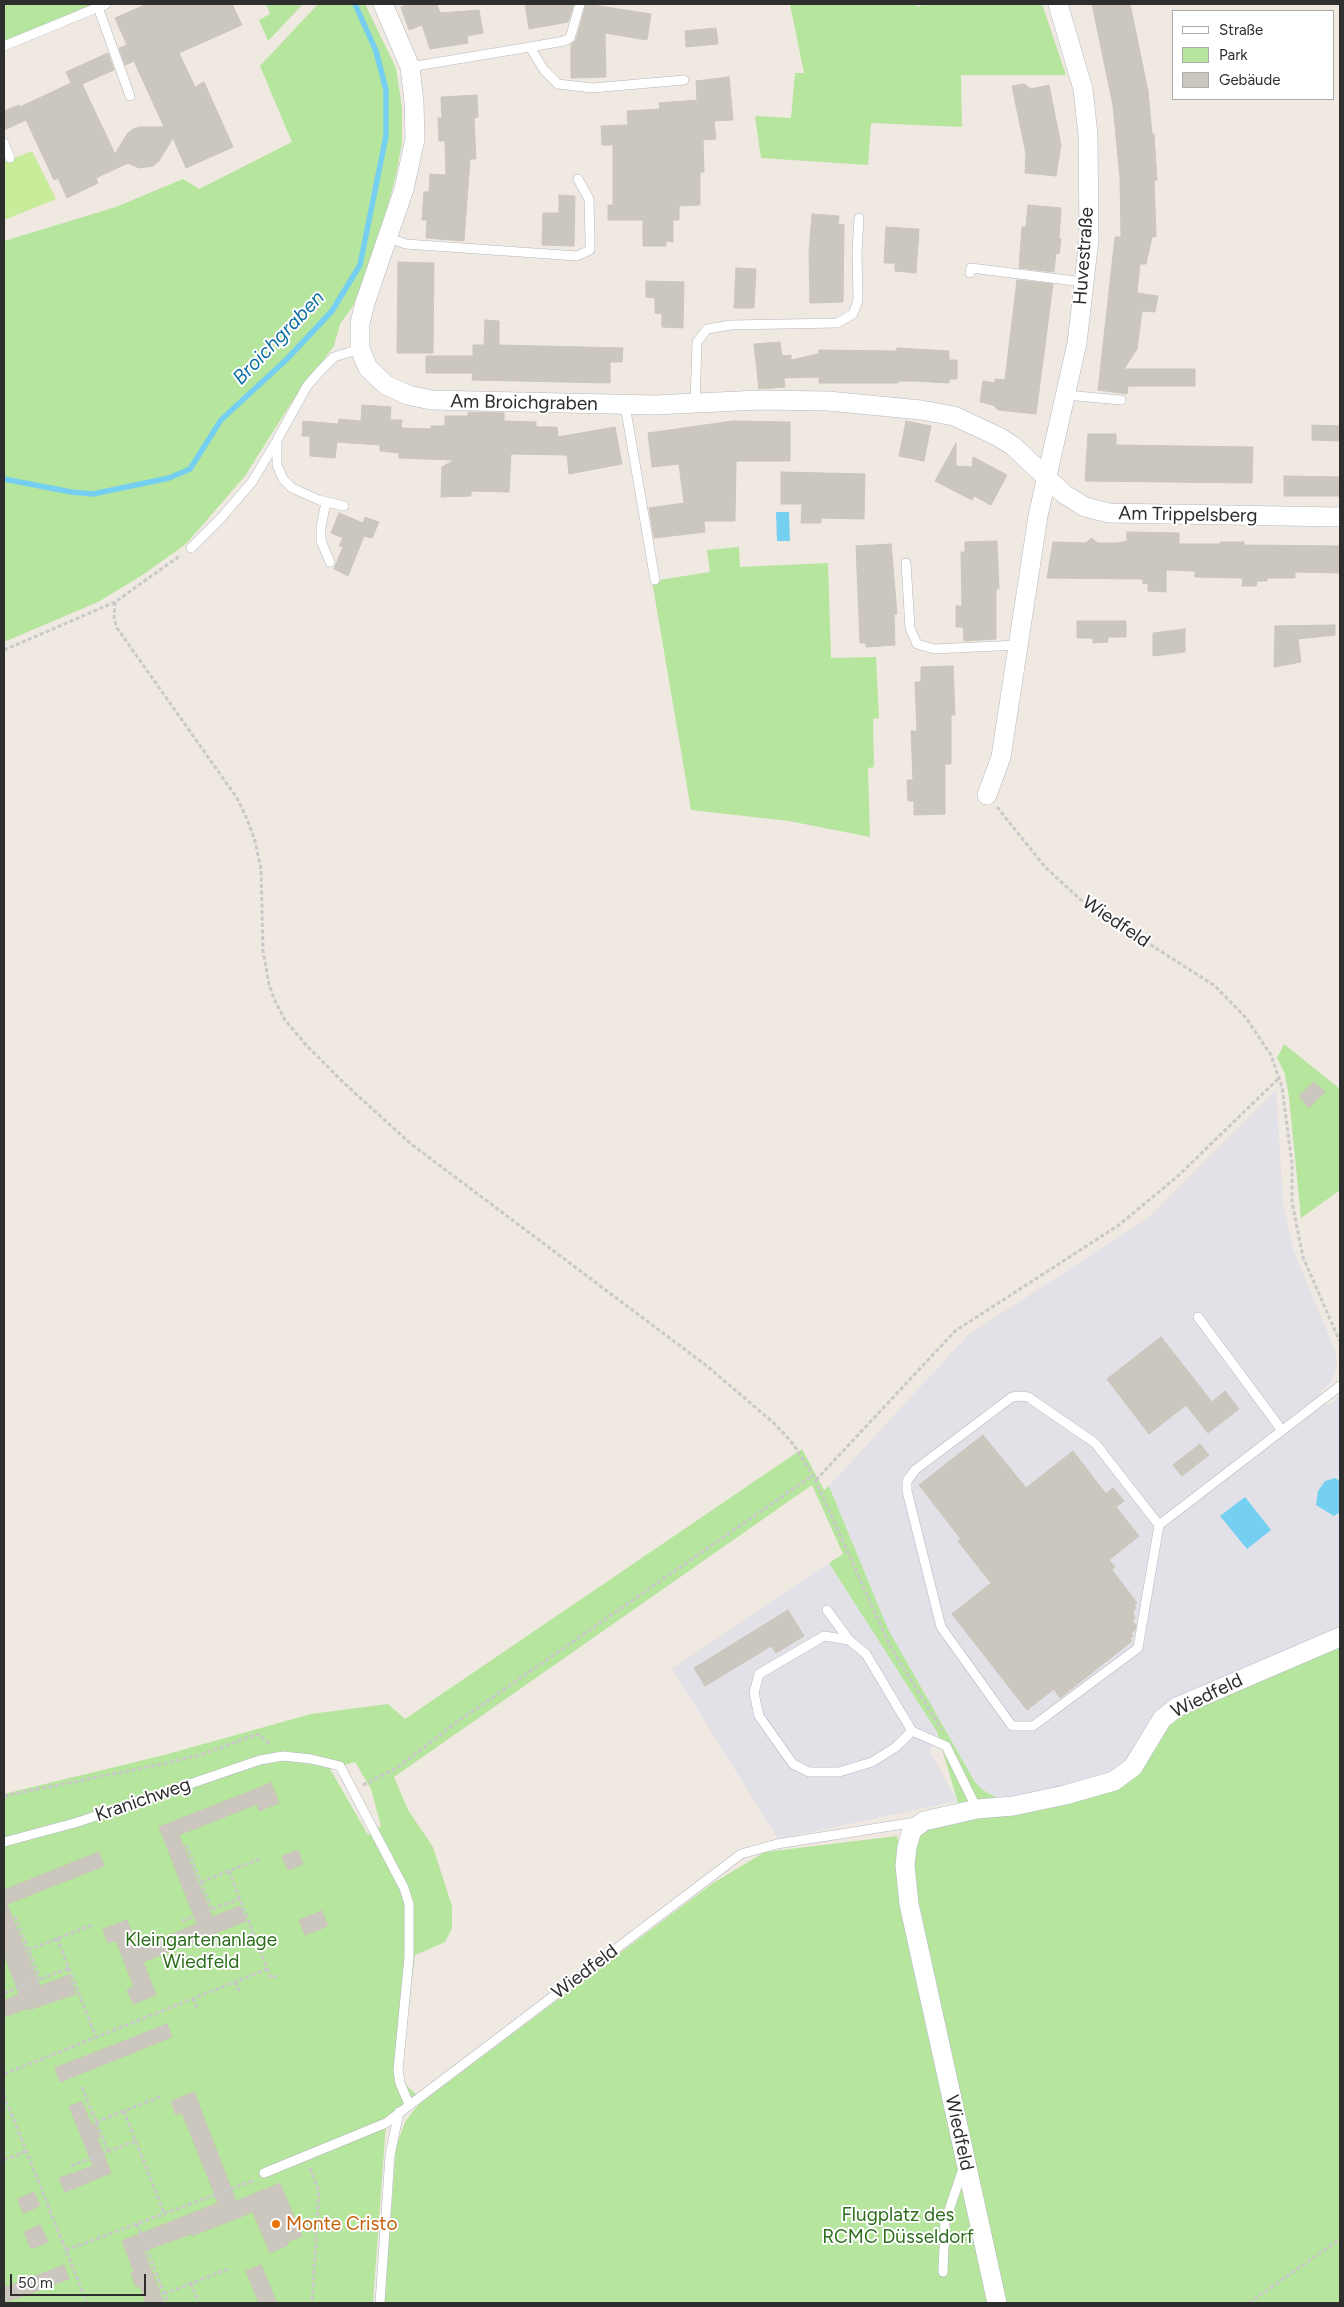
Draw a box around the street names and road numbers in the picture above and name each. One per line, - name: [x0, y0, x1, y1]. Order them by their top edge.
- street label: Huvestraße: [1069, 206, 1099, 306]
- street label: Am Broichgraben: [450, 390, 598, 416]
- street label: Am Trippelsberg: [1118, 502, 1258, 528]
- street label: Wiedfeld: [1078, 891, 1154, 953]
- street label: Wiedfeld: [1167, 1669, 1247, 1723]
- street label: Kranichweg: [92, 1773, 194, 1827]
- street label: Wiedfeld: [547, 1940, 623, 2004]
- street label: Wiedfeld: [940, 2093, 978, 2173]

